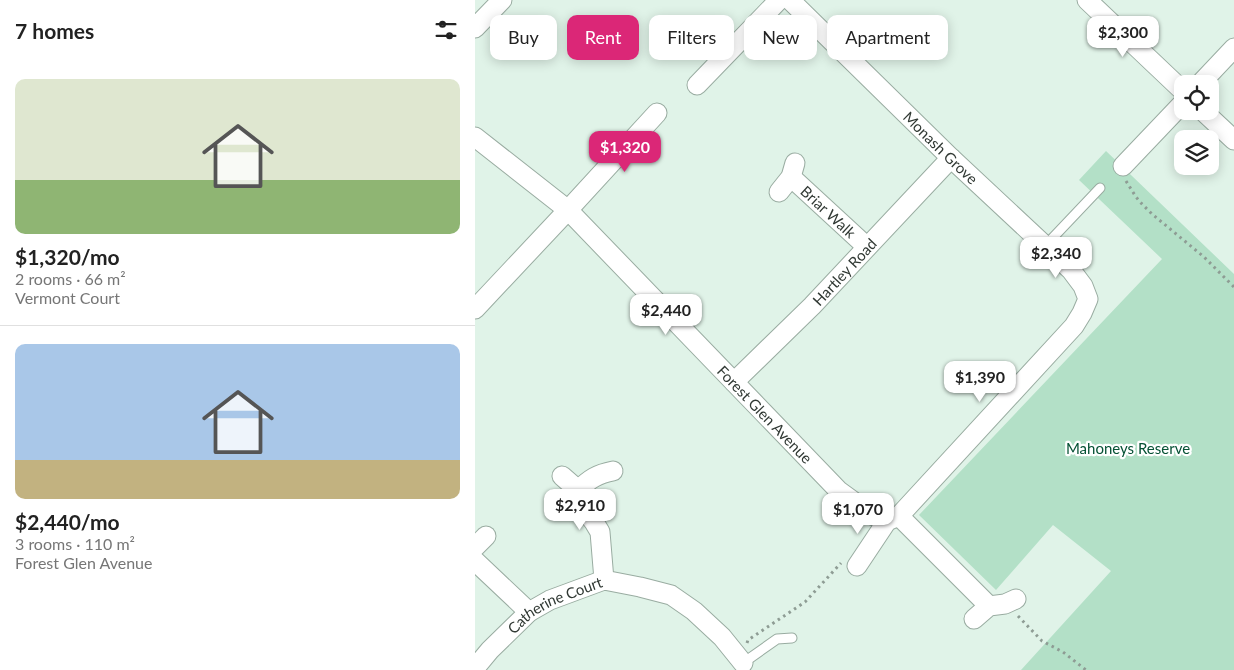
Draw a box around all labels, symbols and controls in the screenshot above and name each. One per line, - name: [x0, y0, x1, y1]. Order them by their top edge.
- chip: Buy: [490, 15, 557, 60]
- chip: Rent: [567, 15, 639, 60]
- chip: Filters: [649, 15, 734, 60]
- chip: New: [744, 15, 817, 60]
- chip: Apartment: [827, 15, 948, 60]
- pin: $2,300: [1082, 15, 1164, 58]
- icon: filters: [432, 16, 460, 44]
- text: 7 homes: [15, 18, 94, 43]
- text: $2,300: [1098, 22, 1148, 41]
- map controls: [1174, 75, 1219, 175]
- button: locate: [1174, 75, 1219, 120]
- street label: Monash Grove: [900, 108, 982, 188]
- icon: home: [193, 111, 283, 201]
- pin: $1,320: [584, 130, 666, 173]
- button: layers: [1174, 130, 1219, 175]
- text: $1,320: [600, 137, 650, 156]
- street label: Briar Walk: [797, 182, 860, 242]
- street label: Hartley Road: [808, 234, 880, 309]
- pin: $2,340: [1015, 236, 1097, 279]
- text: $2,340: [1031, 243, 1081, 262]
- text: $1,320/mo: [15, 244, 120, 269]
- text: 2 rooms · 66 m²: [15, 269, 126, 288]
- text: Vermont Court: [15, 288, 120, 307]
- pin: $2,440: [625, 294, 707, 336]
- text: $2,440: [641, 300, 691, 319]
- pin: $1,390: [939, 360, 1021, 403]
- street label: Forest Glen Avenue: [714, 362, 816, 467]
- text: $1,390: [955, 367, 1005, 386]
- icon: home: [193, 377, 283, 467]
- park label: Mahoneys Reserve: [1066, 439, 1190, 457]
- pin: $2,910: [539, 488, 621, 531]
- pin: $1,070: [817, 492, 899, 535]
- text: $2,910: [555, 495, 605, 514]
- text: $1,070: [833, 499, 883, 518]
- text: $2,440/mo: [15, 509, 120, 534]
- text: 3 rooms · 110 m²: [15, 534, 135, 553]
- text: Forest Glen Avenue: [15, 553, 152, 572]
- street label: Catherine Court: [503, 572, 605, 637]

